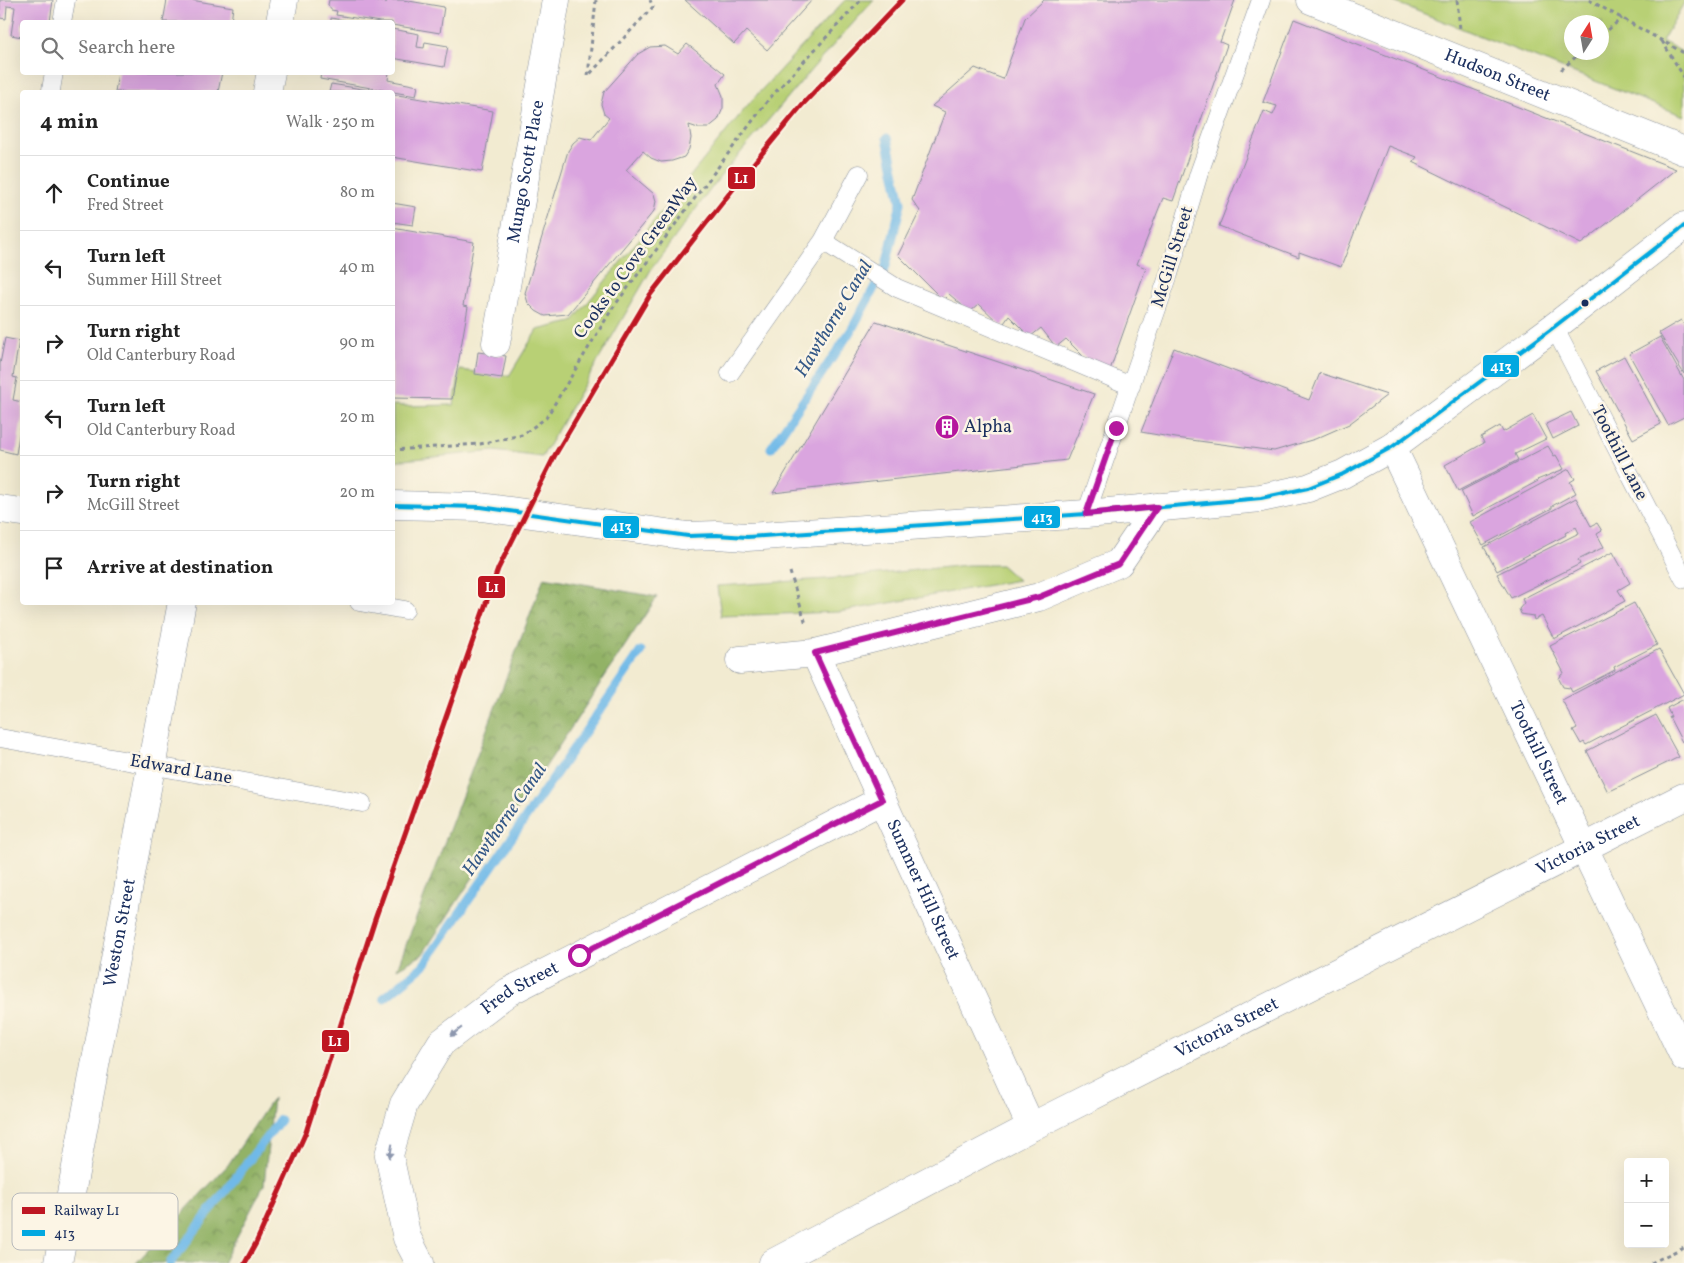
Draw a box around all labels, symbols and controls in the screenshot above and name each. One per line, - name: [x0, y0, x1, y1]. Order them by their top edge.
- north arrow: [1564, 15, 1609, 60]
- search box: [20, 20, 395, 75]
- icon: search: [38, 34, 66, 62]
- text: Search here: [78, 35, 175, 61]
- street label: Hudson Street: [1440, 43, 1554, 108]
- street label: Mungo Scott Place: [501, 98, 551, 245]
- text: 4 min: [40, 108, 99, 137]
- text: Walk · 250 m: [286, 112, 375, 134]
- line badge: L1: [727, 166, 756, 190]
- text: Continue: [87, 169, 170, 195]
- text: L1: [734, 170, 748, 189]
- street label: Cooks to Cove GreenWay: [568, 171, 704, 345]
- icon: ahead: [40, 179, 68, 207]
- text: 80 m: [340, 182, 375, 204]
- text: Fred Street: [87, 195, 164, 217]
- street label: McGill Street: [1146, 203, 1200, 311]
- text: Turn left: [87, 244, 166, 270]
- icon: left: [40, 254, 68, 282]
- water label: Hawthorne Canal: [789, 255, 879, 382]
- text: 40 m: [339, 257, 375, 279]
- text: Summer Hill Street: [87, 270, 222, 292]
- unlabelled marker: [1580, 298, 1590, 308]
- text: Turn right: [87, 319, 180, 345]
- icon: right: [40, 329, 68, 357]
- text: 90 m: [339, 332, 375, 354]
- text: Old Canterbury Road: [87, 345, 235, 367]
- line badge: 413: [1482, 354, 1520, 378]
- text: 413: [1490, 358, 1512, 377]
- text: Turn left: [87, 394, 166, 420]
- street label: Toothill Lane: [1584, 401, 1654, 505]
- icon: left: [40, 404, 68, 432]
- text: 20 m: [340, 407, 375, 429]
- building icon: Alpha: [934, 414, 960, 440]
- place label: Alpha: [964, 415, 1012, 440]
- route end: [1105, 417, 1128, 440]
- text: Old Canterbury Road: [87, 420, 235, 442]
- text: Turn right: [87, 469, 180, 495]
- icon: right: [40, 479, 68, 507]
- text: 20 m: [340, 482, 375, 504]
- text: McGill Street: [87, 495, 180, 517]
- line badge: 413: [1023, 505, 1061, 529]
- text: 413: [1031, 509, 1053, 528]
- line badge: 413: [602, 515, 640, 539]
- text: 413: [610, 518, 632, 537]
- icon: arrive: [40, 554, 68, 582]
- text: Arrive at destination: [87, 555, 273, 581]
- line badge: L1: [477, 575, 506, 599]
- text: L1: [485, 579, 499, 598]
- street label: Toothill Street: [1503, 697, 1574, 809]
- street label: Edward Lane: [128, 749, 234, 791]
- water label: Hawthorne Canal: [456, 758, 554, 882]
- street label: Victoria Street: [1532, 809, 1644, 882]
- street label: Summer Hill Street: [880, 815, 966, 964]
- street label: Weston Street: [98, 876, 142, 989]
- route start: [568, 944, 591, 967]
- street label: Fred Street: [476, 956, 563, 1021]
- street label: Victoria Street: [1171, 991, 1283, 1065]
- one-way arrow: [450, 1027, 463, 1038]
- line badge: L1: [321, 1029, 350, 1053]
- text: L1: [328, 1033, 342, 1052]
- one-way arrow: [387, 1143, 395, 1159]
- map controls: [1624, 1158, 1669, 1248]
- button: +: [1624, 1158, 1669, 1203]
- legend: [12, 1193, 178, 1250]
- text: Railway L1: [54, 1202, 120, 1221]
- button: −: [1624, 1203, 1669, 1248]
- text: 413: [54, 1225, 75, 1244]

